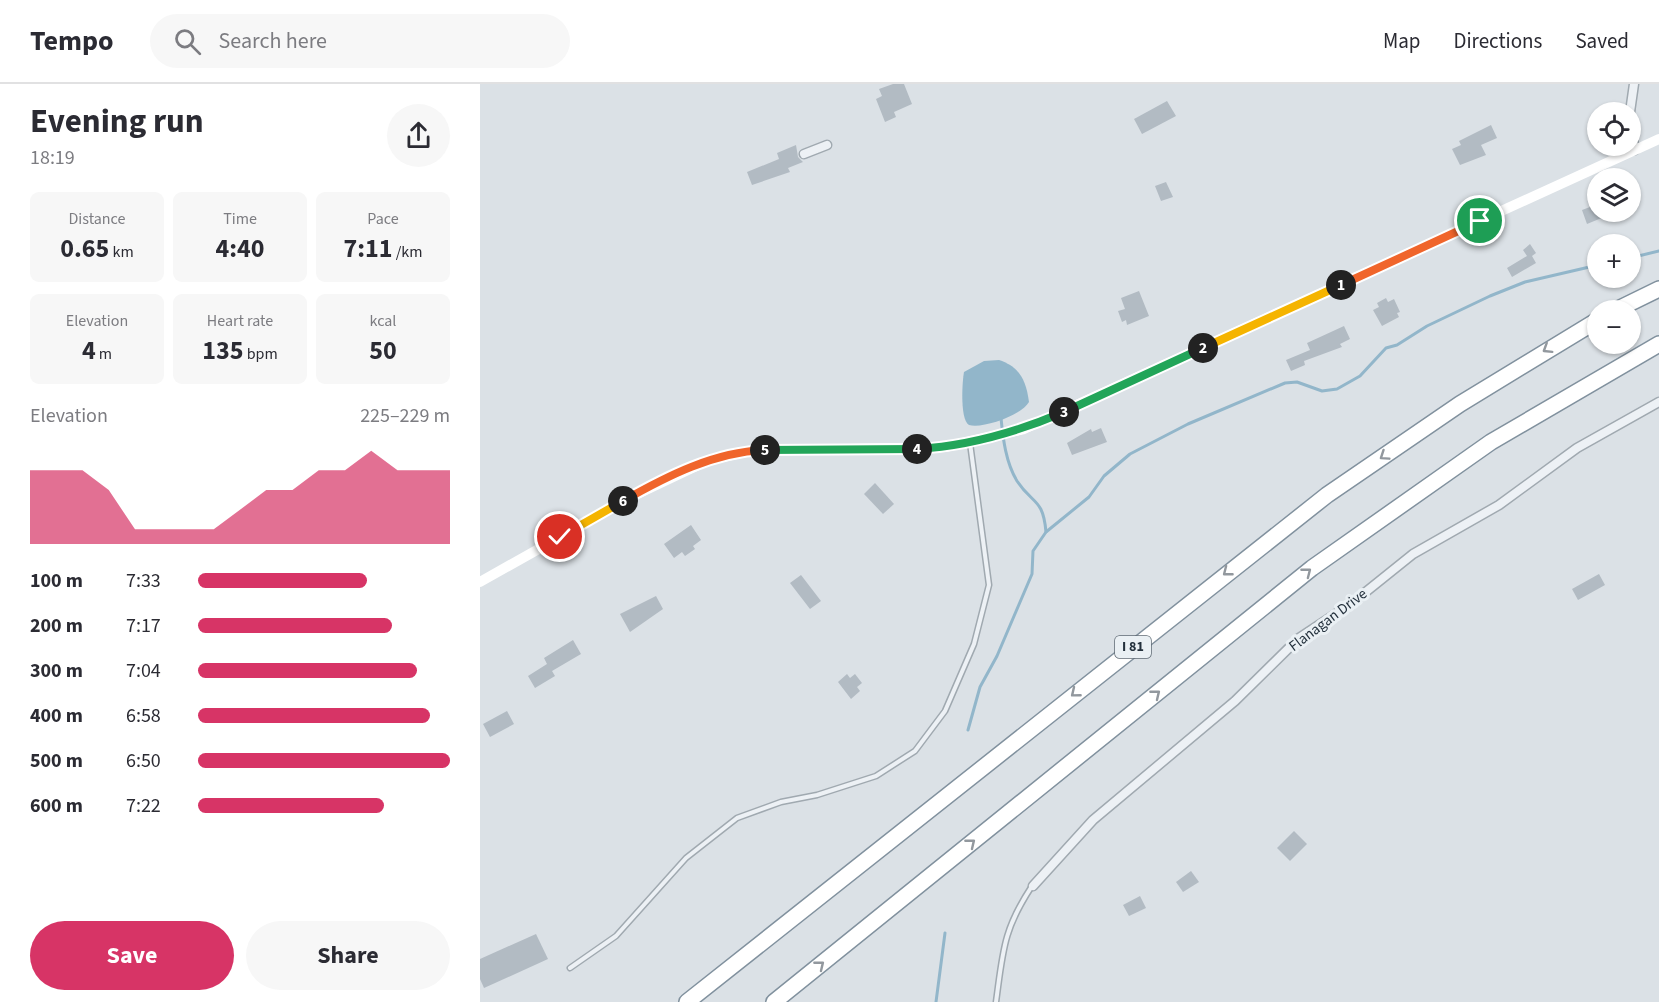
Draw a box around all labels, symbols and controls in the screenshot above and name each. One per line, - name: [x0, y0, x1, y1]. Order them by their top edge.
- search box: [150, 14, 570, 68]
- text: Tempo: [30, 21, 114, 61]
- icon: search: [171, 25, 204, 58]
- text: Search here: [219, 25, 327, 57]
- text: Map: [1383, 26, 1421, 56]
- text: Directions: [1454, 26, 1542, 56]
- text: Saved: [1575, 26, 1629, 56]
- text: Evening run: [30, 98, 204, 145]
- map controls: [1587, 102, 1641, 354]
- button: locate: [1587, 102, 1641, 156]
- button: share: [387, 104, 450, 167]
- text: 18:19: [30, 144, 75, 172]
- button: layers: [1587, 168, 1641, 222]
- pin: [1454, 195, 1505, 246]
- icon: arrive: [1463, 204, 1496, 237]
- text: Distance: [69, 208, 125, 230]
- text: Time: [223, 208, 257, 230]
- text: Pace: [367, 208, 399, 230]
- text: 0.65: [60, 230, 109, 267]
- text: 4:40: [216, 230, 264, 267]
- text: 7:11: [344, 230, 393, 267]
- button: +: [1587, 234, 1641, 288]
- text: km: [109, 241, 134, 263]
- text: /km: [393, 241, 422, 263]
- pin: 1: [1326, 270, 1356, 300]
- text: 1: [1337, 274, 1345, 296]
- button: −: [1587, 300, 1641, 354]
- text: Elevation: [66, 310, 128, 332]
- text: Heart rate: [207, 310, 273, 332]
- text: kcal: [370, 310, 396, 332]
- text: 4: [82, 332, 96, 369]
- text: 135: [202, 332, 243, 369]
- text: 50: [369, 332, 397, 369]
- pin: 2: [1188, 333, 1218, 363]
- text: 2: [1199, 337, 1207, 359]
- one-way arrow: [1543, 342, 1553, 354]
- text: m: [96, 343, 112, 365]
- text: bpm: [243, 343, 278, 365]
- pin: 3: [1049, 397, 1079, 427]
- text: 3: [1060, 401, 1068, 423]
- text: Elevation: [30, 402, 108, 430]
- text: 225–229 m: [360, 402, 450, 430]
- pin: 4: [902, 434, 932, 464]
- pin: 5: [750, 435, 780, 465]
- text: 4: [913, 438, 921, 460]
- text: 5: [761, 439, 769, 461]
- one-way arrow: [1380, 449, 1391, 460]
- pin: 6: [608, 486, 638, 516]
- text: 6: [619, 490, 627, 512]
- pin: [534, 511, 585, 562]
- icon: check: [543, 520, 576, 553]
- one-way arrow: [1223, 564, 1234, 575]
- text: 100 m: [30, 567, 83, 595]
- text: 7:33: [126, 567, 161, 595]
- one-way arrow: [1301, 568, 1312, 579]
- street label: Flanagan Drive: [1284, 584, 1372, 656]
- text: 200 m: [30, 612, 83, 640]
- text: 7:17: [126, 612, 161, 640]
- road number: I 81: [1115, 636, 1151, 658]
- text: 300 m: [30, 657, 83, 685]
- text: 7:04: [126, 657, 161, 685]
- one-way arrow: [1070, 686, 1081, 697]
- one-way arrow: [1149, 690, 1160, 701]
- text: 400 m: [30, 702, 83, 730]
- text: 6:58: [126, 702, 161, 730]
- text: 500 m: [30, 747, 83, 775]
- text: 6:50: [126, 747, 161, 775]
- text: 600 m: [30, 792, 83, 820]
- text: 7:22: [126, 792, 161, 820]
- one-way arrow: [964, 839, 975, 850]
- button: Save: [30, 921, 234, 990]
- button: Share: [246, 921, 450, 990]
- one-way arrow: [813, 962, 824, 973]

